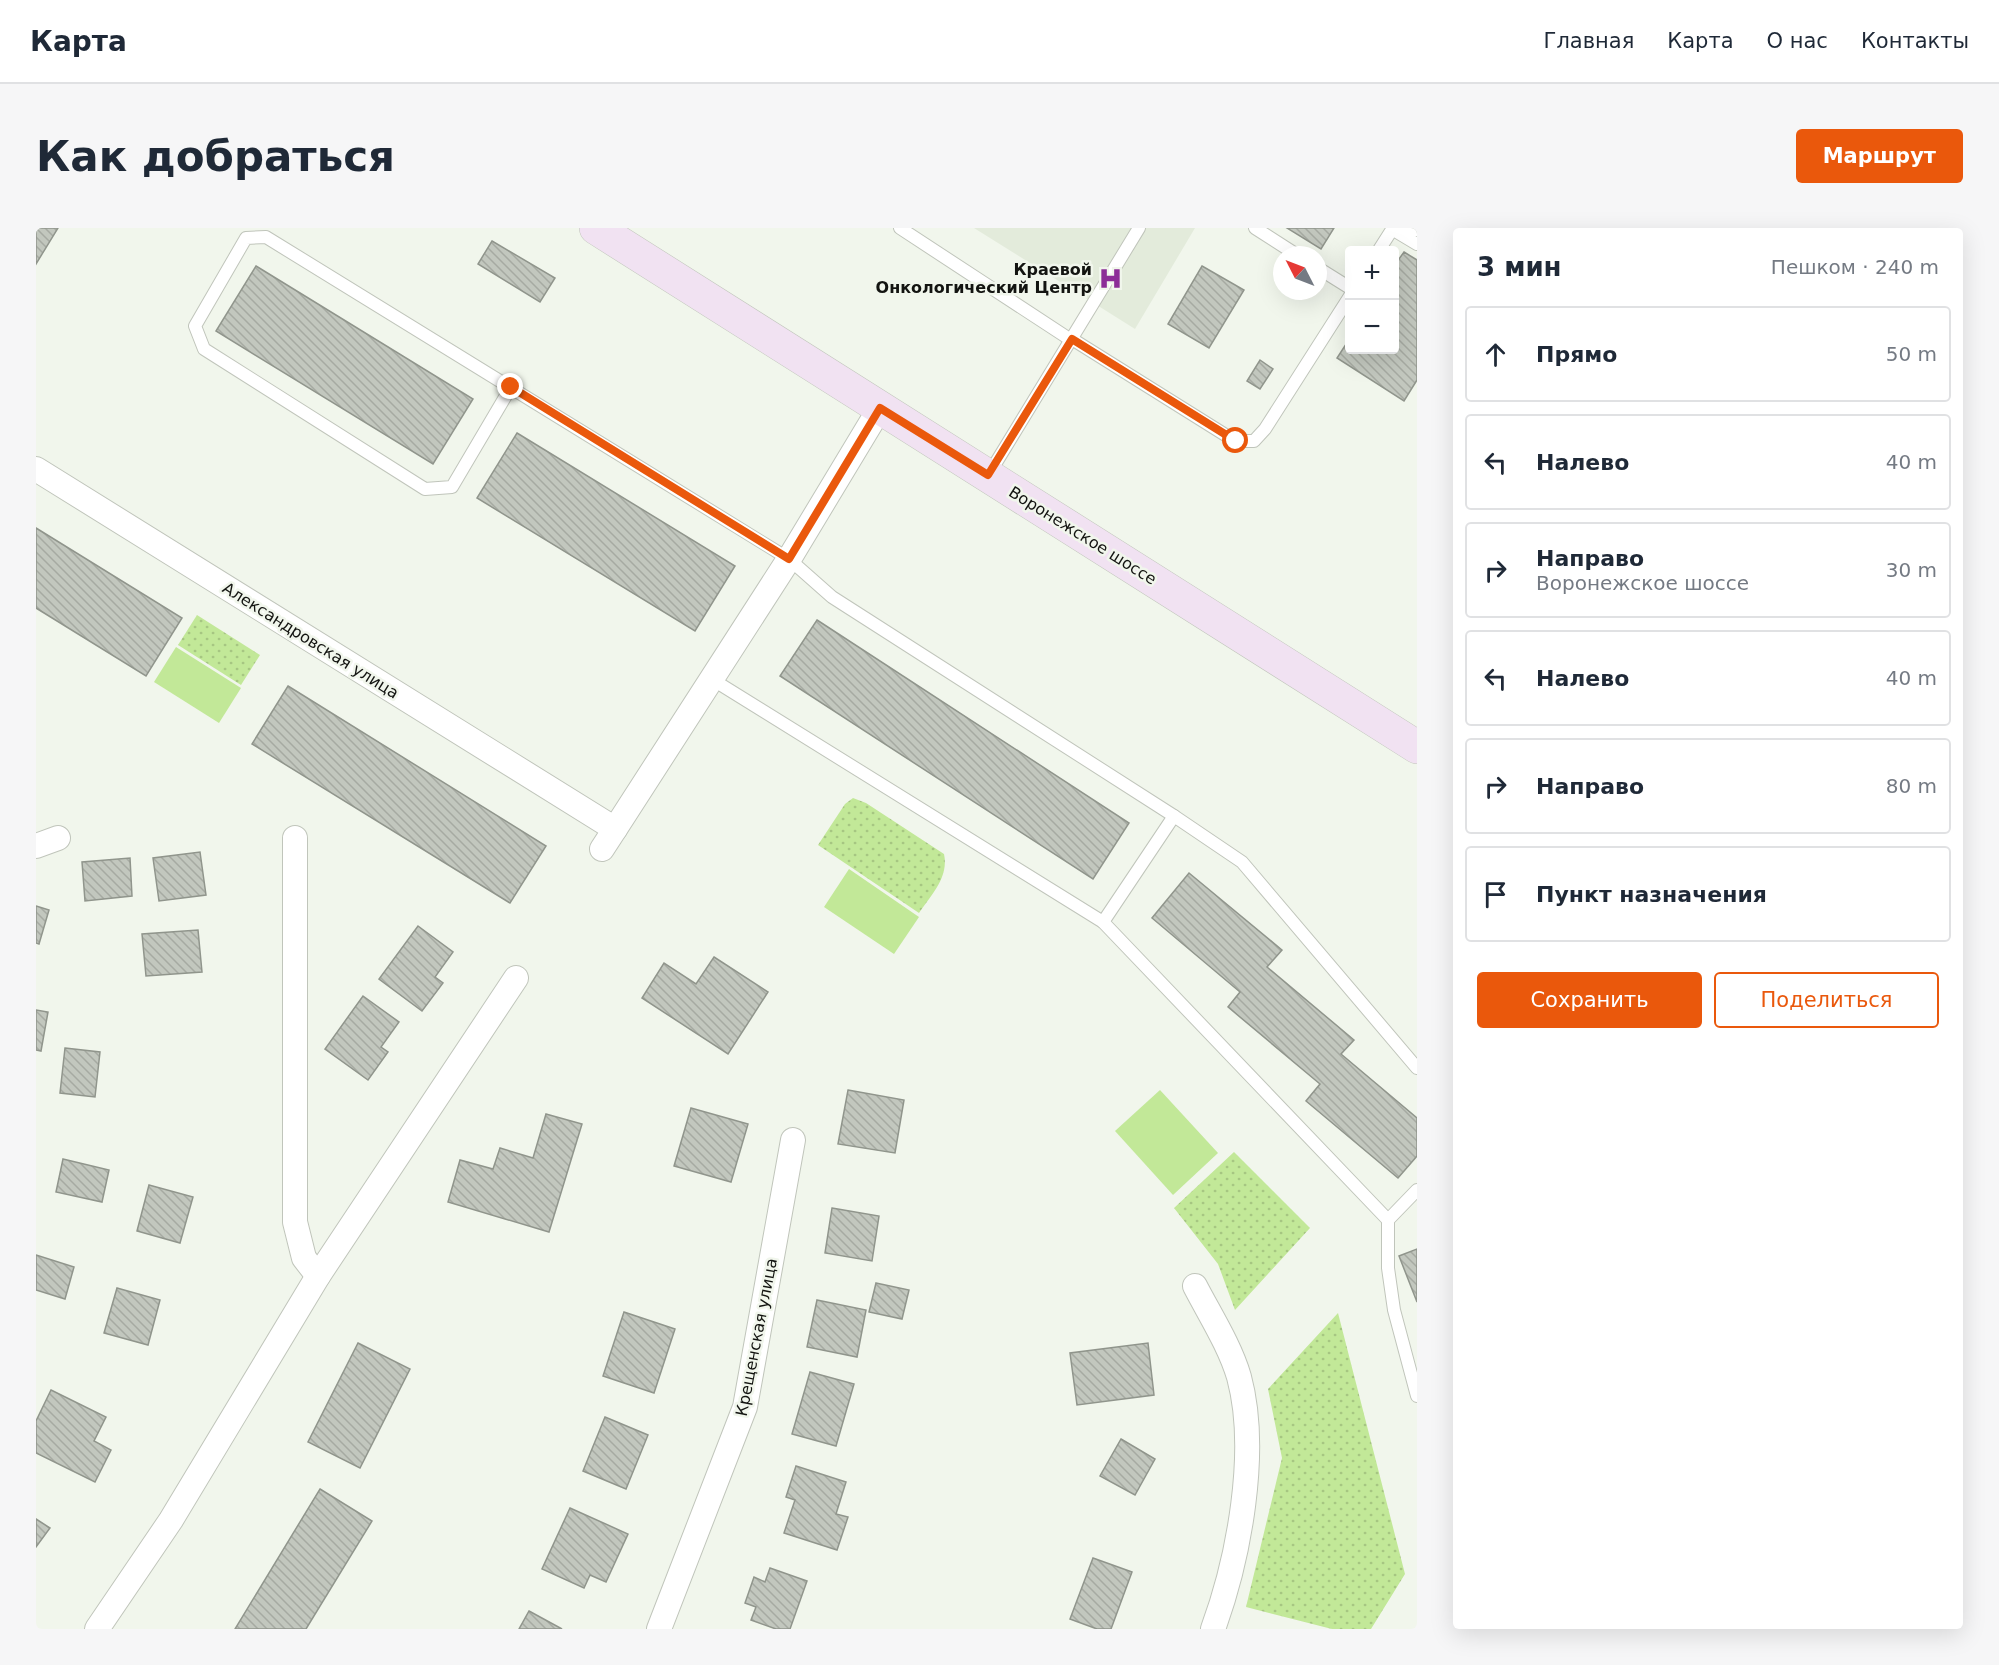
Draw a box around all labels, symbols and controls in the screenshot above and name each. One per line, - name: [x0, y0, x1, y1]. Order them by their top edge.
- text: Карта: [30, 25, 127, 58]
- text: Главная: [1544, 29, 1634, 53]
- text: Карта: [1667, 29, 1734, 53]
- text: О нас: [1767, 29, 1828, 53]
- text: Контакты: [1861, 29, 1969, 53]
- button: Маршрут: [1796, 129, 1963, 183]
- text: Как добраться: [36, 132, 395, 181]
- north arrow: [1273, 246, 1327, 300]
- map controls: [1345, 246, 1399, 354]
- button: +: [1345, 246, 1399, 300]
- text: 3 мин: [1477, 252, 1562, 282]
- text: Пешком · 240 m: [1771, 255, 1939, 279]
- place label: Краевой Онкологический Центр: [876, 260, 1092, 297]
- hospital icon: Краевой Онкологический Центр: [1097, 265, 1123, 291]
- button: −: [1345, 300, 1399, 354]
- icon: ahead: [1479, 338, 1512, 371]
- text: Прямо: [1536, 342, 1617, 367]
- text: 50 m: [1886, 342, 1937, 366]
- route end: [497, 373, 523, 399]
- route start: [1222, 427, 1248, 453]
- icon: left: [1479, 446, 1512, 479]
- text: Налево: [1536, 450, 1629, 475]
- text: 40 m: [1886, 450, 1937, 474]
- street label: Воронежское шоссе: [1005, 482, 1160, 589]
- text: Направо: [1536, 546, 1644, 571]
- icon: right: [1479, 554, 1512, 587]
- text: 30 m: [1886, 558, 1937, 582]
- text: Воронежское шоссе: [1536, 571, 1749, 595]
- street label: Александровская улица: [219, 578, 402, 703]
- icon: left: [1479, 662, 1512, 695]
- text: Налево: [1536, 666, 1629, 691]
- text: 40 m: [1886, 666, 1937, 690]
- icon: right: [1479, 770, 1512, 803]
- text: Направо: [1536, 774, 1644, 799]
- text: 80 m: [1886, 774, 1937, 798]
- icon: arrive: [1479, 878, 1512, 911]
- text: Пункт назначения: [1536, 882, 1767, 907]
- button: Сохранить: [1477, 972, 1702, 1028]
- button: Поделиться: [1714, 972, 1939, 1028]
- street label: Крещенская улица: [732, 1257, 781, 1418]

